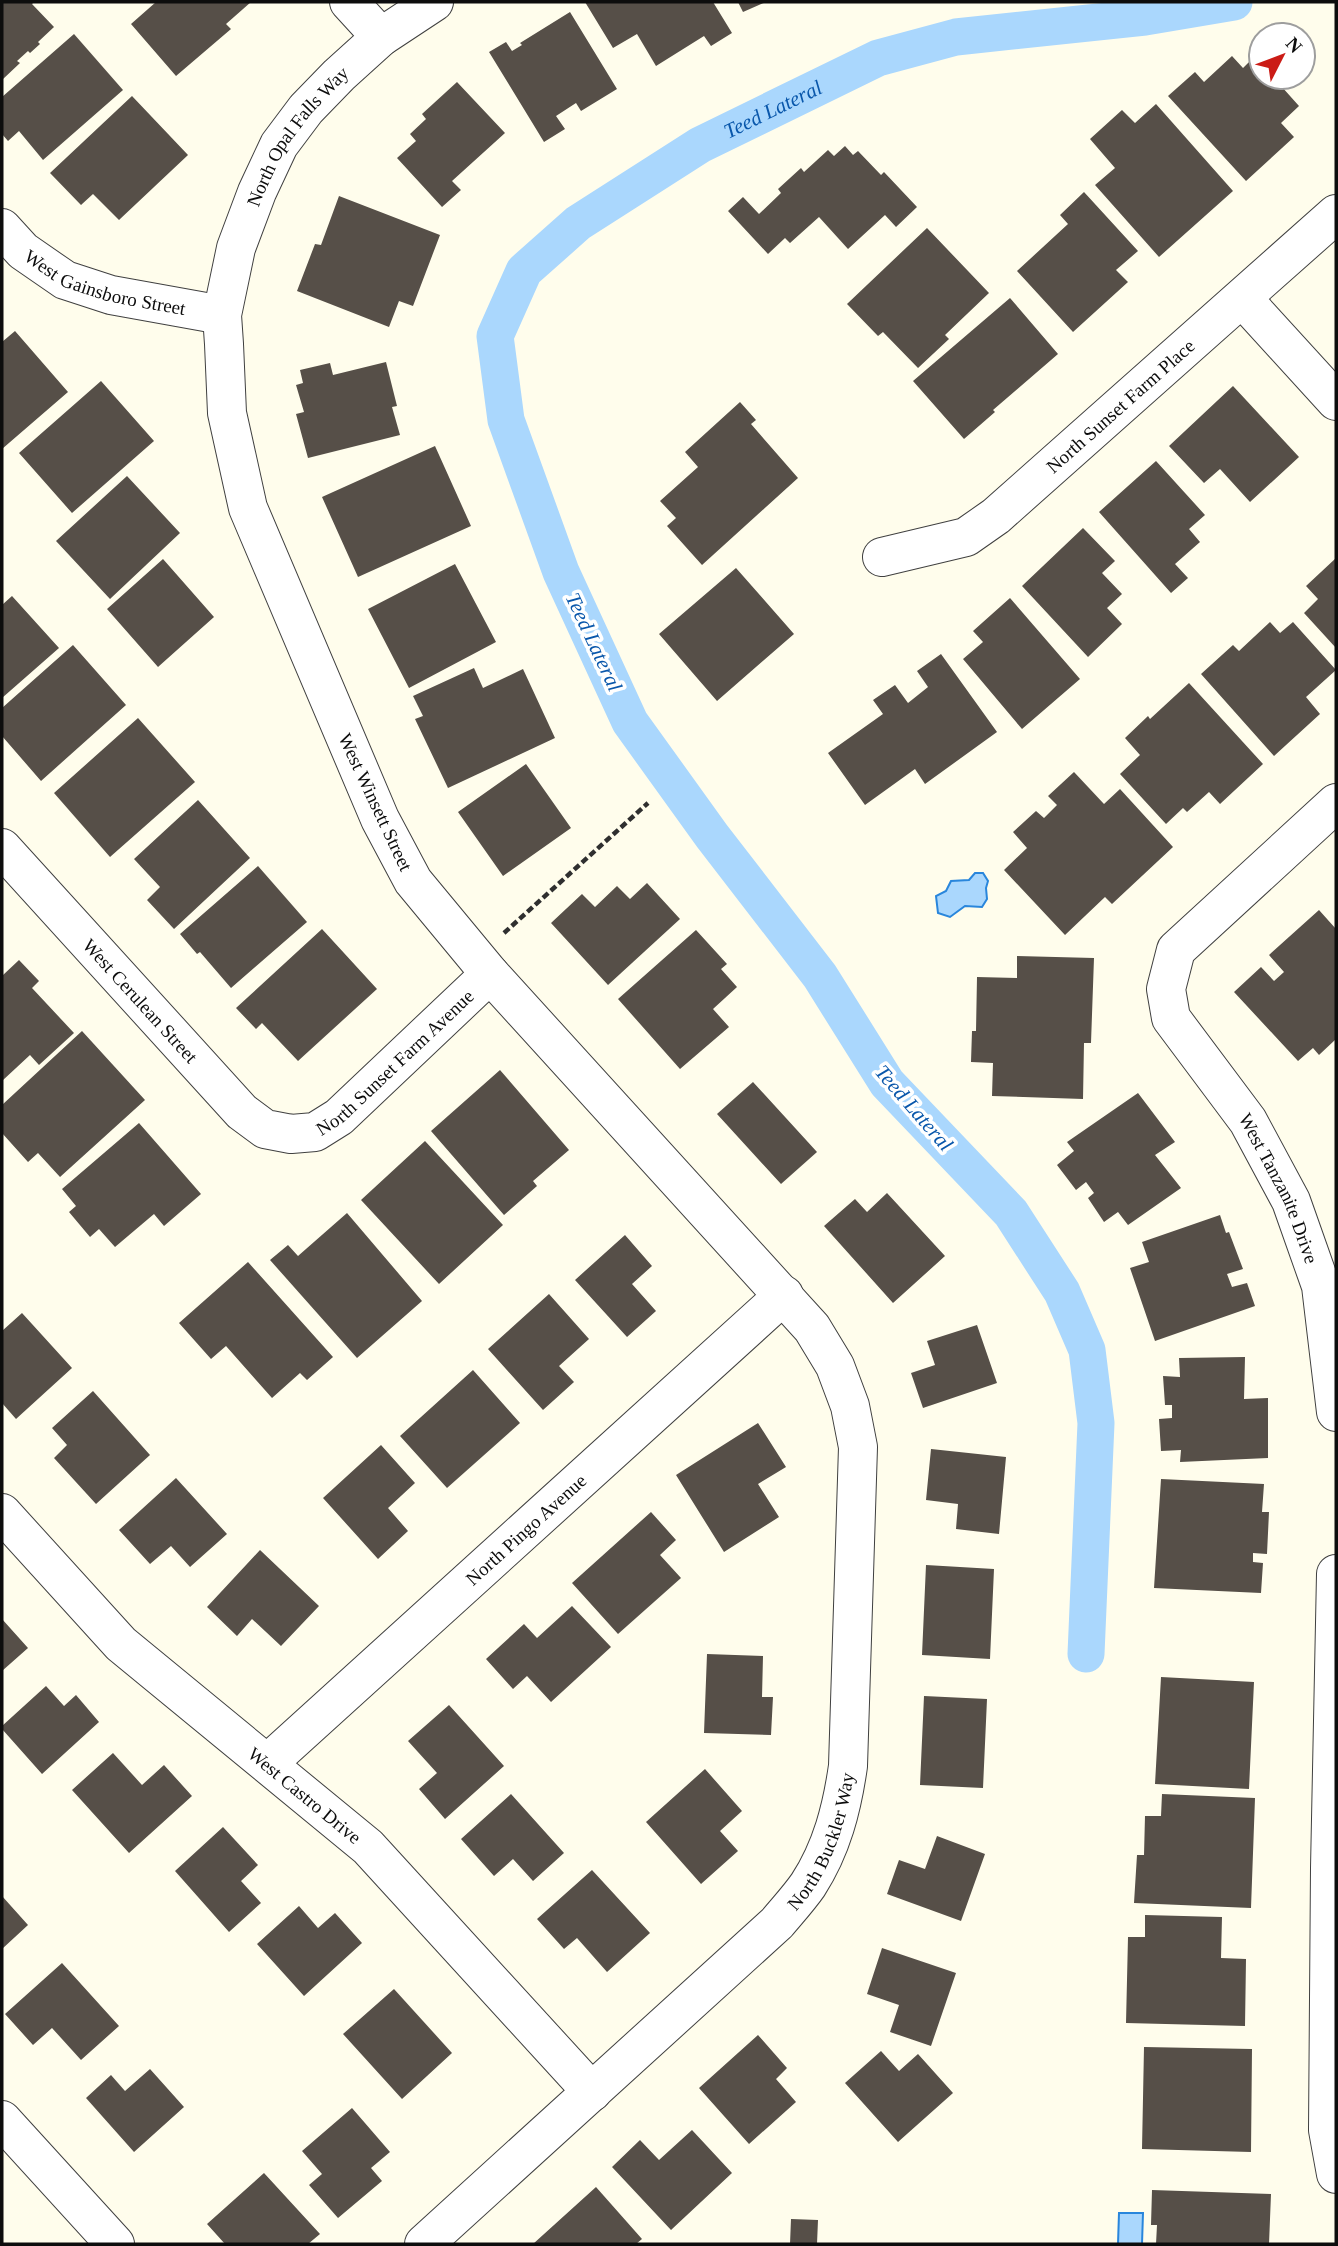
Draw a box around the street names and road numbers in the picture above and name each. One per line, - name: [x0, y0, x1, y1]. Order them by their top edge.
- street label: North Opal Falls Way: [243, 62, 353, 209]
- street label: West Gainsboro Street: [21, 245, 188, 319]
- street label: North Sunset Farm Place: [1042, 335, 1199, 477]
- street label: West Winsett Street: [334, 730, 417, 875]
- street label: West Cerulean Street: [79, 935, 202, 1068]
- street label: North Sunset Farm Avenue: [312, 985, 478, 1140]
- street label: West Tanzanite Drive: [1235, 1110, 1322, 1266]
- street label: North Pingo Avenue: [462, 1470, 591, 1589]
- street label: West Castro Drive: [244, 1743, 365, 1848]
- street label: North Buckler Way: [783, 1771, 858, 1914]

